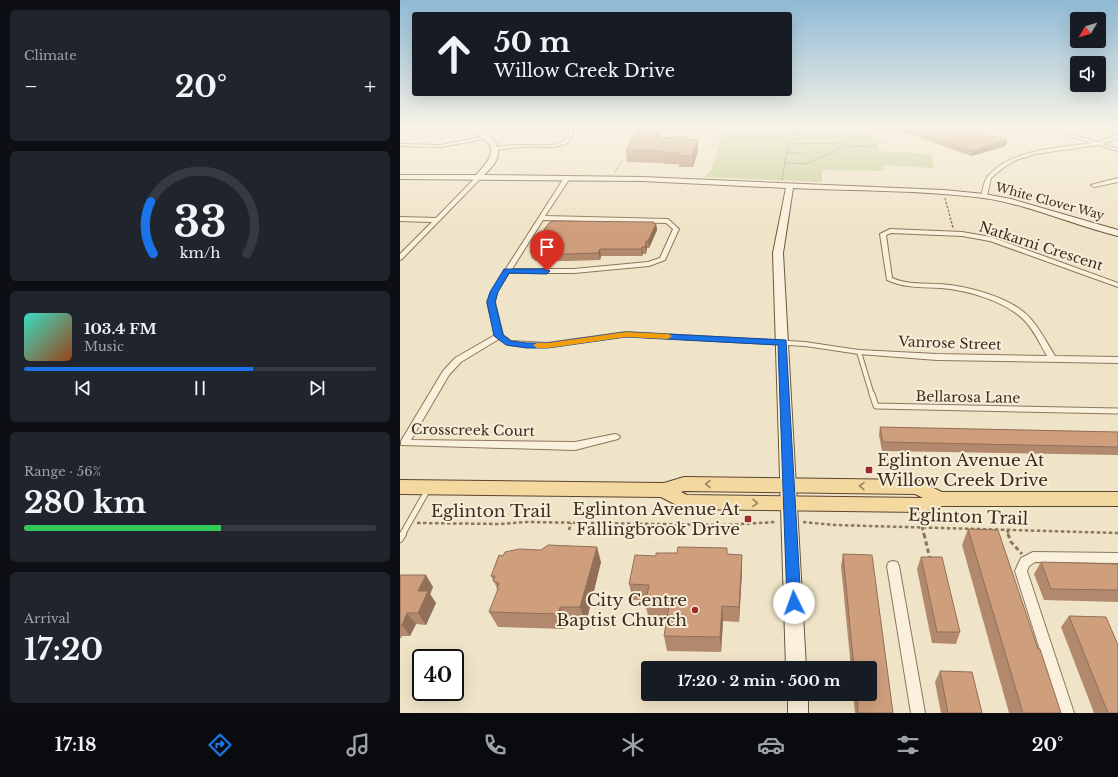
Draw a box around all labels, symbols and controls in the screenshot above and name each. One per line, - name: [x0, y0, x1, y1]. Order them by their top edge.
- north arrow: [1070, 12, 1106, 48]
- map controls: [1070, 12, 1106, 92]
- text: 50 m: [494, 25, 570, 60]
- icon: ahead: [428, 28, 480, 80]
- text: Climate: [24, 47, 77, 64]
- button: sound: [1070, 56, 1106, 92]
- text: Willow Creek Drive: [494, 60, 675, 82]
- text: 20°: [175, 68, 227, 105]
- text: −: [24, 73, 38, 100]
- text: +: [364, 73, 376, 100]
- street label: White Clover Way: [993, 179, 1106, 223]
- text: 33: [174, 197, 226, 248]
- street label: Natkarni Crescent: [977, 217, 1106, 275]
- pin: [530, 230, 564, 271]
- icon: arrive: [536, 236, 558, 258]
- text: km/h: [180, 243, 220, 261]
- text: 103.4 FM: [84, 319, 157, 338]
- street label: Vanrose Street: [897, 332, 1003, 354]
- text: Music: [84, 338, 124, 355]
- icon: previous: [72, 377, 94, 399]
- icon: pause: [189, 377, 211, 399]
- icon: next: [306, 377, 328, 399]
- street label: Bellarosa Lane: [915, 387, 1021, 407]
- street label: Crosscreek Court: [411, 420, 536, 440]
- place label: Eglinton Avenue At Willow Creek Drive: [876, 450, 1048, 491]
- text: Range · 56%: [24, 463, 101, 480]
- marker: Eglinton Avenue At Willow Creek Drive: [864, 465, 874, 475]
- one-way arrow: [705, 480, 711, 488]
- one-way arrow: [859, 482, 865, 490]
- text: 280 km: [24, 484, 146, 521]
- place label: Eglinton Avenue At Fallingbrook Drive: [573, 499, 741, 540]
- one-way arrow: [752, 499, 758, 507]
- street label: Eglinton Trail: [431, 501, 552, 522]
- street label: Eglinton Trail: [907, 504, 1029, 530]
- marker: Eglinton Avenue At Fallingbrook Drive: [743, 514, 753, 524]
- position arrow: [773, 582, 815, 624]
- place label: City Centre Baptist Church: [556, 590, 687, 631]
- marker: City Centre Baptist Church: [690, 605, 700, 615]
- text: Arrival: [24, 610, 70, 627]
- text: 17:20: [24, 631, 103, 668]
- speed limit sign: 40: [412, 649, 464, 701]
- text: 17:20 · 2 min · 500 m: [678, 671, 840, 690]
- icon: directions: [206, 731, 234, 759]
- icon: music: [344, 731, 372, 759]
- icon: phone: [481, 731, 509, 759]
- icon: climate: [619, 731, 647, 759]
- icon: car: [757, 731, 785, 759]
- icon: filters: [894, 731, 922, 759]
- text: 17:18: [55, 734, 96, 756]
- text: 20°: [1032, 734, 1063, 756]

